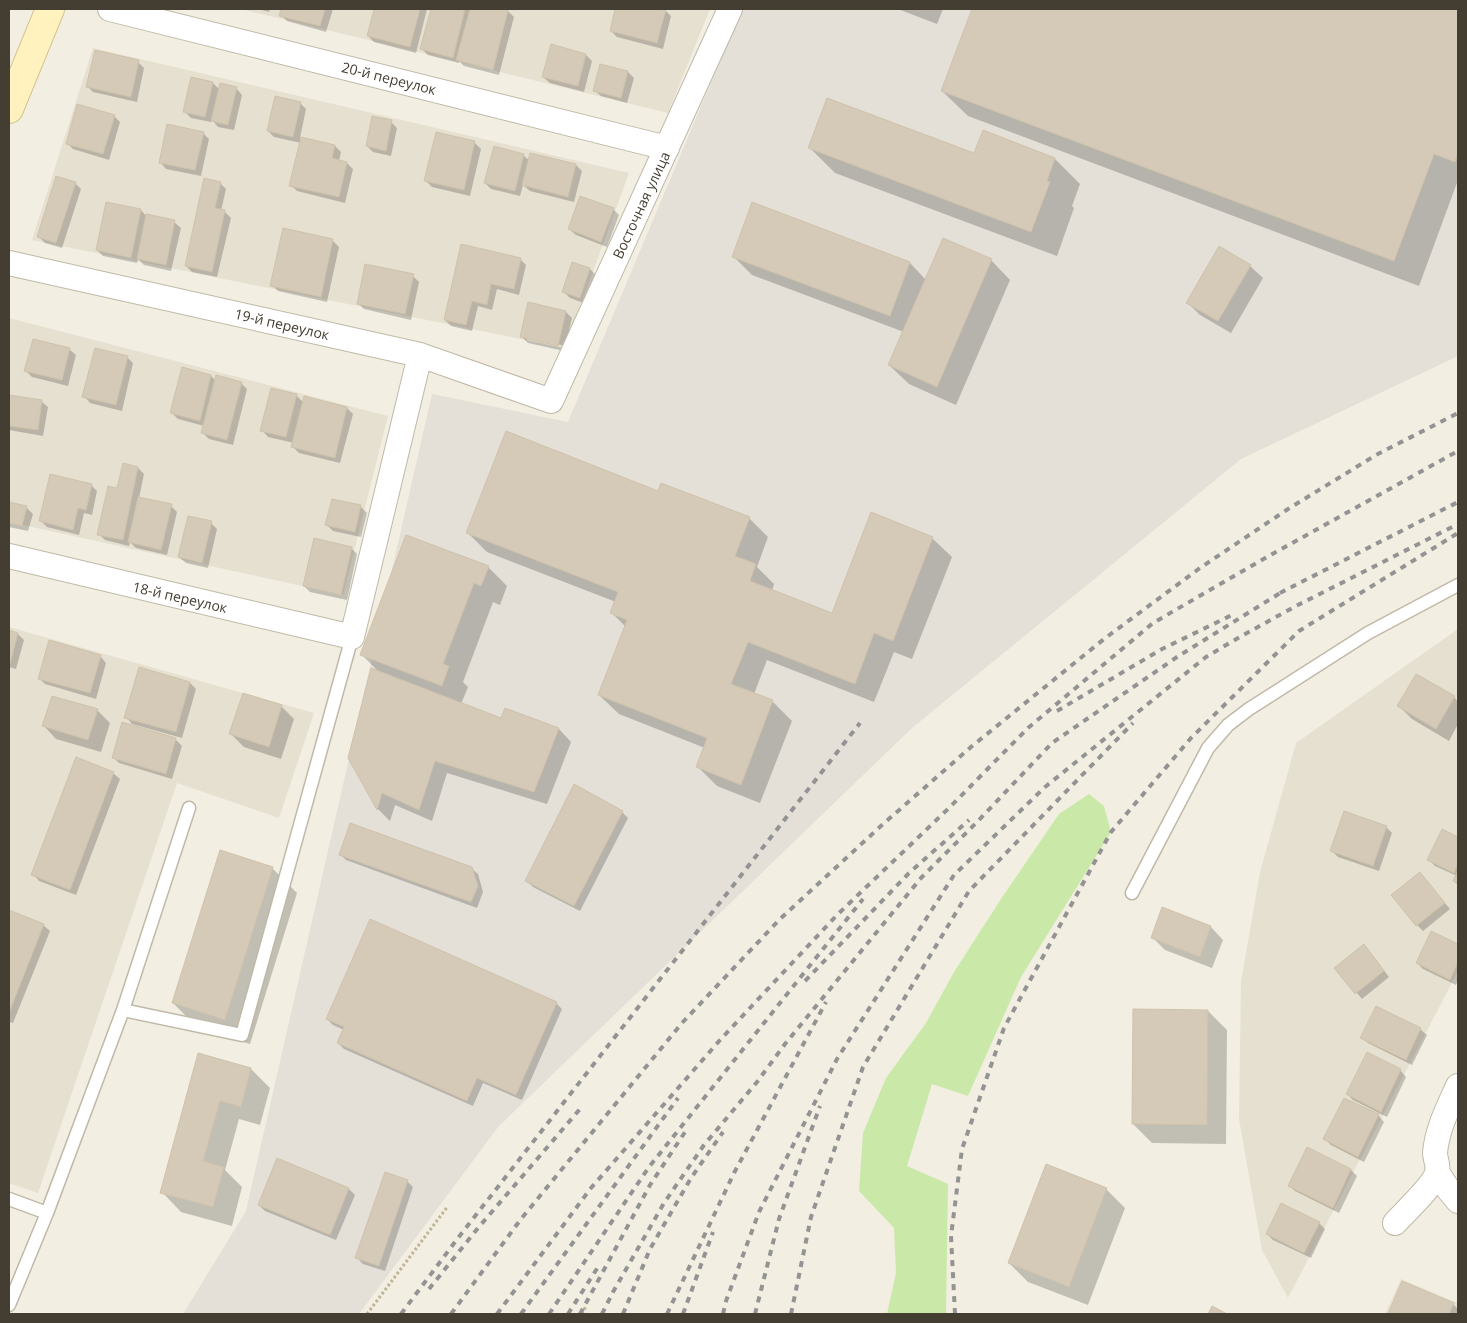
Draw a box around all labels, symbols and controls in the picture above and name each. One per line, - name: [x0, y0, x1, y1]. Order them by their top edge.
- street label: 20-й переулок: [340, 57, 439, 99]
- street label: Восточная улица: [608, 148, 674, 262]
- street label: 19-й переулок: [233, 304, 332, 344]
- street label: 18-й переулок: [131, 577, 230, 617]

